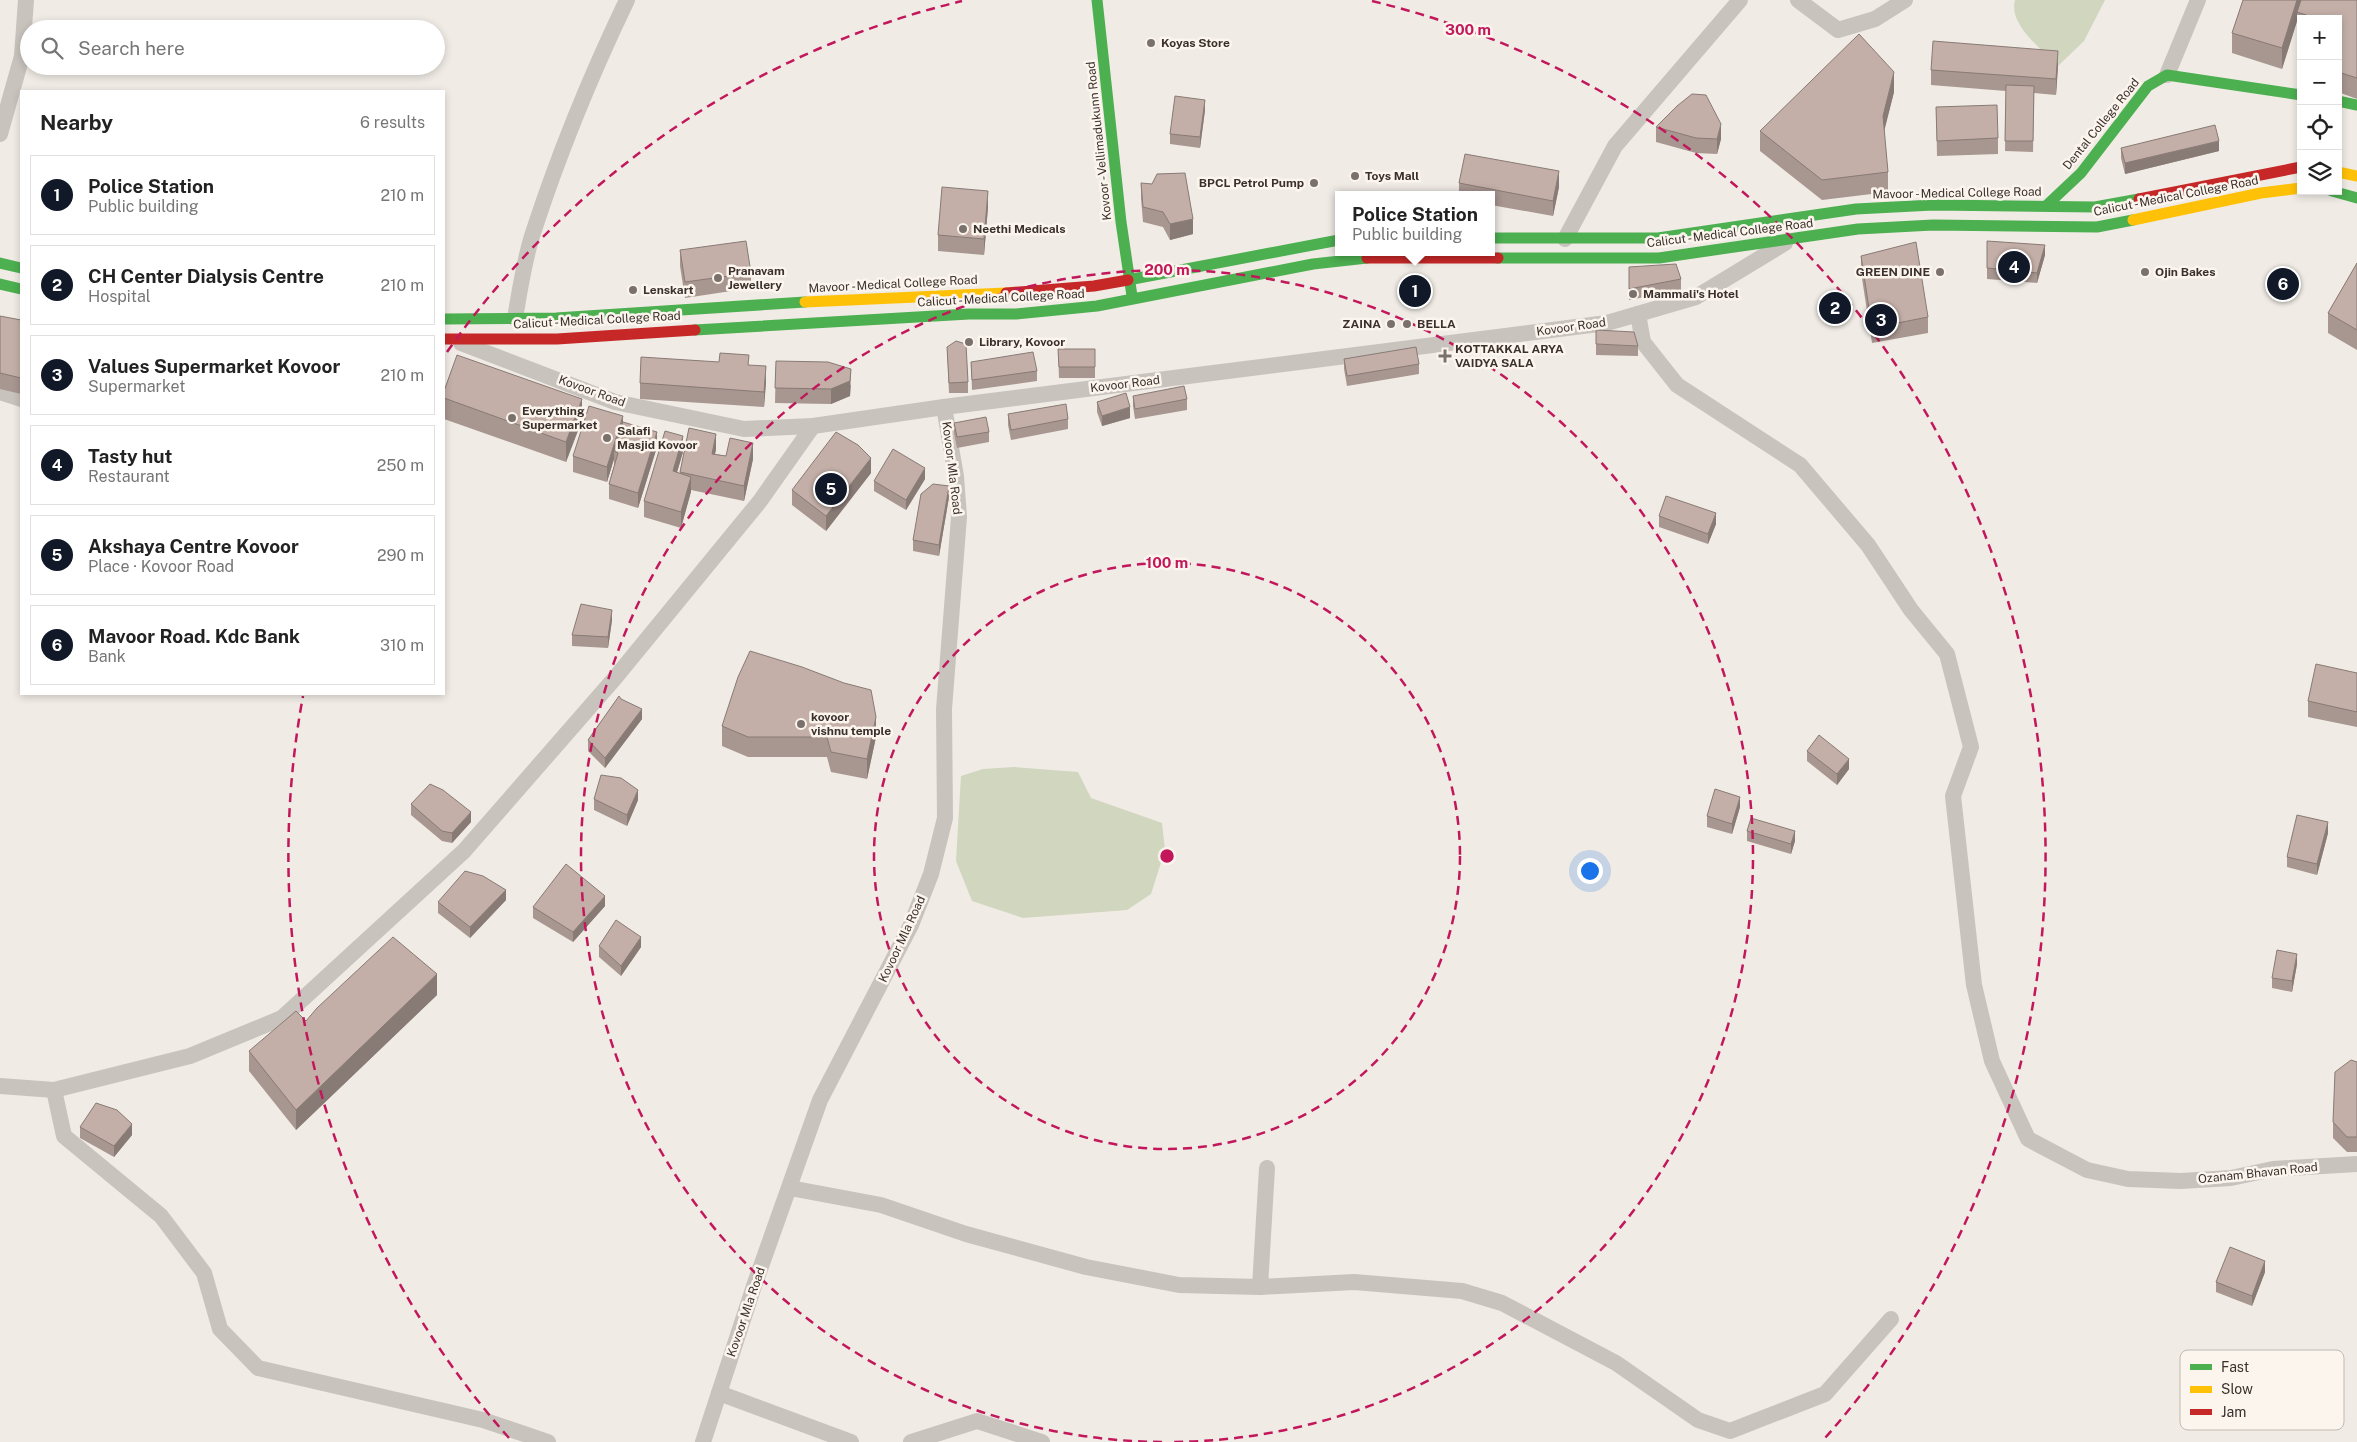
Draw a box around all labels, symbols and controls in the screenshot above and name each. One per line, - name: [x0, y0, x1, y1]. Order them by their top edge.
- map controls: [2297, 15, 2342, 195]
- button: +: [2297, 15, 2342, 60]
- search box: [20, 20, 445, 75]
- text: 300 m: [1445, 21, 1491, 38]
- icon: search: [38, 34, 66, 62]
- place label: Koyas Store: [1161, 36, 1230, 50]
- text: Search here: [78, 37, 185, 59]
- marker: Koyas Store: [1145, 37, 1157, 49]
- button: −: [2297, 60, 2342, 105]
- street label: Kovoor - Vellimadukunn Road: [1084, 61, 1114, 221]
- street label: Dental College Road: [2060, 75, 2142, 173]
- button: locate: [2297, 105, 2342, 150]
- text: Nearby: [40, 110, 113, 135]
- text: 6 results: [360, 113, 425, 132]
- button: layers: [2297, 150, 2342, 195]
- place label: Toys Mall: [1365, 169, 1419, 183]
- marker: Toys Mall: [1349, 170, 1361, 182]
- street label: Calicut - Medical College Road: [2092, 173, 2260, 219]
- text: Police Station: [88, 175, 214, 197]
- place label: BPCL Petrol Pump: [1199, 176, 1304, 190]
- marker: BPCL Petrol Pump: [1308, 177, 1320, 189]
- street label: Mavoor - Medical College Road: [1872, 185, 2042, 201]
- text: 1: [54, 186, 60, 205]
- text: 210 m: [380, 186, 424, 205]
- popup: [1335, 191, 1495, 256]
- text: Public building: [88, 197, 199, 216]
- text: Police Station: [1352, 203, 1478, 225]
- street label: Calicut - Medical College Road: [1646, 216, 1814, 250]
- place label: Neethi Medicals: [973, 222, 1066, 236]
- marker: Neethi Medicals: [957, 223, 969, 235]
- text: Public building: [1352, 225, 1463, 244]
- pin: 4: [1998, 248, 2030, 286]
- text: 200 m: [1144, 261, 1190, 278]
- place label: Pranavam Jewellery: [728, 264, 785, 292]
- text: CH Center Dialysis Centre: [88, 265, 324, 287]
- place label: GREEN DINE: [1856, 265, 1930, 279]
- place label: Ojin Bakes: [2155, 265, 2216, 279]
- pin: 6: [2267, 265, 2299, 303]
- marker: GREEN DINE: [1934, 266, 1946, 278]
- marker: Ojin Bakes: [2139, 266, 2151, 278]
- marker: Pranavam Jewellery: [712, 272, 724, 284]
- pin: 1: [1399, 272, 1431, 310]
- street label: Mavoor - Medical College Road: [808, 273, 978, 295]
- text: 2: [52, 276, 62, 295]
- text: 210 m: [380, 276, 424, 295]
- place label: Lenskart: [643, 283, 694, 297]
- marker: Lenskart: [627, 284, 639, 296]
- text: Hospital: [88, 287, 151, 306]
- street label: Calicut - Medical College Road: [917, 287, 1085, 309]
- place label: Mammali's Hotel: [1643, 287, 1739, 301]
- marker: Mammali's Hotel: [1627, 288, 1639, 300]
- pin: 2: [1819, 289, 1851, 327]
- pin: 3: [1865, 301, 1897, 339]
- street label: Calicut - Medical College Road: [513, 309, 681, 331]
- street label: Kovoor Road: [1535, 315, 1607, 339]
- place label: ZAINA: [1342, 317, 1381, 331]
- place label: BELLA: [1417, 317, 1456, 331]
- marker: ZAINA: [1385, 318, 1397, 330]
- marker: BELLA: [1401, 318, 1413, 330]
- place label: Library, Kovoor: [979, 335, 1065, 349]
- marker: Library, Kovoor: [963, 336, 975, 348]
- place label: KOTTAKKAL ARYA VAIDYA SALA: [1455, 342, 1564, 370]
- marker: KOTTAKKAL ARYA VAIDYA SALA: [1439, 350, 1451, 362]
- text: Values Supermarket Kovoor: [88, 355, 340, 377]
- text: 3: [52, 366, 62, 385]
- text: 210 m: [380, 366, 424, 385]
- street label: Kovoor Road: [557, 372, 627, 410]
- street label: Kovoor Road: [1089, 373, 1161, 395]
- text: Supermarket: [88, 377, 185, 396]
- place label: Everything Supermarket: [522, 404, 597, 432]
- marker: Everything Supermarket: [506, 412, 518, 424]
- street label: Kovoor Mla Road: [939, 421, 965, 515]
- place label: Salafi Masjid Kovoor: [617, 424, 698, 452]
- marker: Salafi Masjid Kovoor: [601, 432, 613, 444]
- text: Tasty hut: [88, 445, 172, 467]
- text: 4: [52, 456, 62, 475]
- text: 250 m: [377, 456, 424, 475]
- text: Restaurant: [88, 467, 170, 486]
- pin: 5: [815, 470, 847, 508]
- text: Akshaya Centre Kovoor: [88, 535, 299, 557]
- text: 5: [52, 546, 62, 565]
- text: 290 m: [377, 546, 424, 565]
- text: 100 m: [1146, 554, 1188, 571]
- text: Place · Kovoor Road: [88, 557, 234, 576]
- text: Mavoor Road. Kdc Bank: [88, 625, 300, 647]
- text: 6: [52, 636, 62, 655]
- text: 310 m: [380, 636, 424, 655]
- text: Bank: [88, 647, 126, 666]
- place label: kovoor vishnu temple: [811, 710, 891, 738]
- marker: kovoor vishnu temple: [795, 718, 807, 730]
- centre of rings: [1158, 847, 1176, 865]
- your location: [1577, 858, 1603, 884]
- street label: Kovoor Mla Road: [876, 894, 928, 984]
- street label: Ozanam Bhavan Road: [2197, 1160, 2319, 1186]
- street label: Kovoor Mla Road: [724, 1265, 768, 1359]
- legend: [2180, 1350, 2344, 1430]
- text: Fast: [2221, 1359, 2249, 1375]
- text: Slow: [2221, 1381, 2253, 1397]
- text: Jam: [2221, 1404, 2246, 1420]

